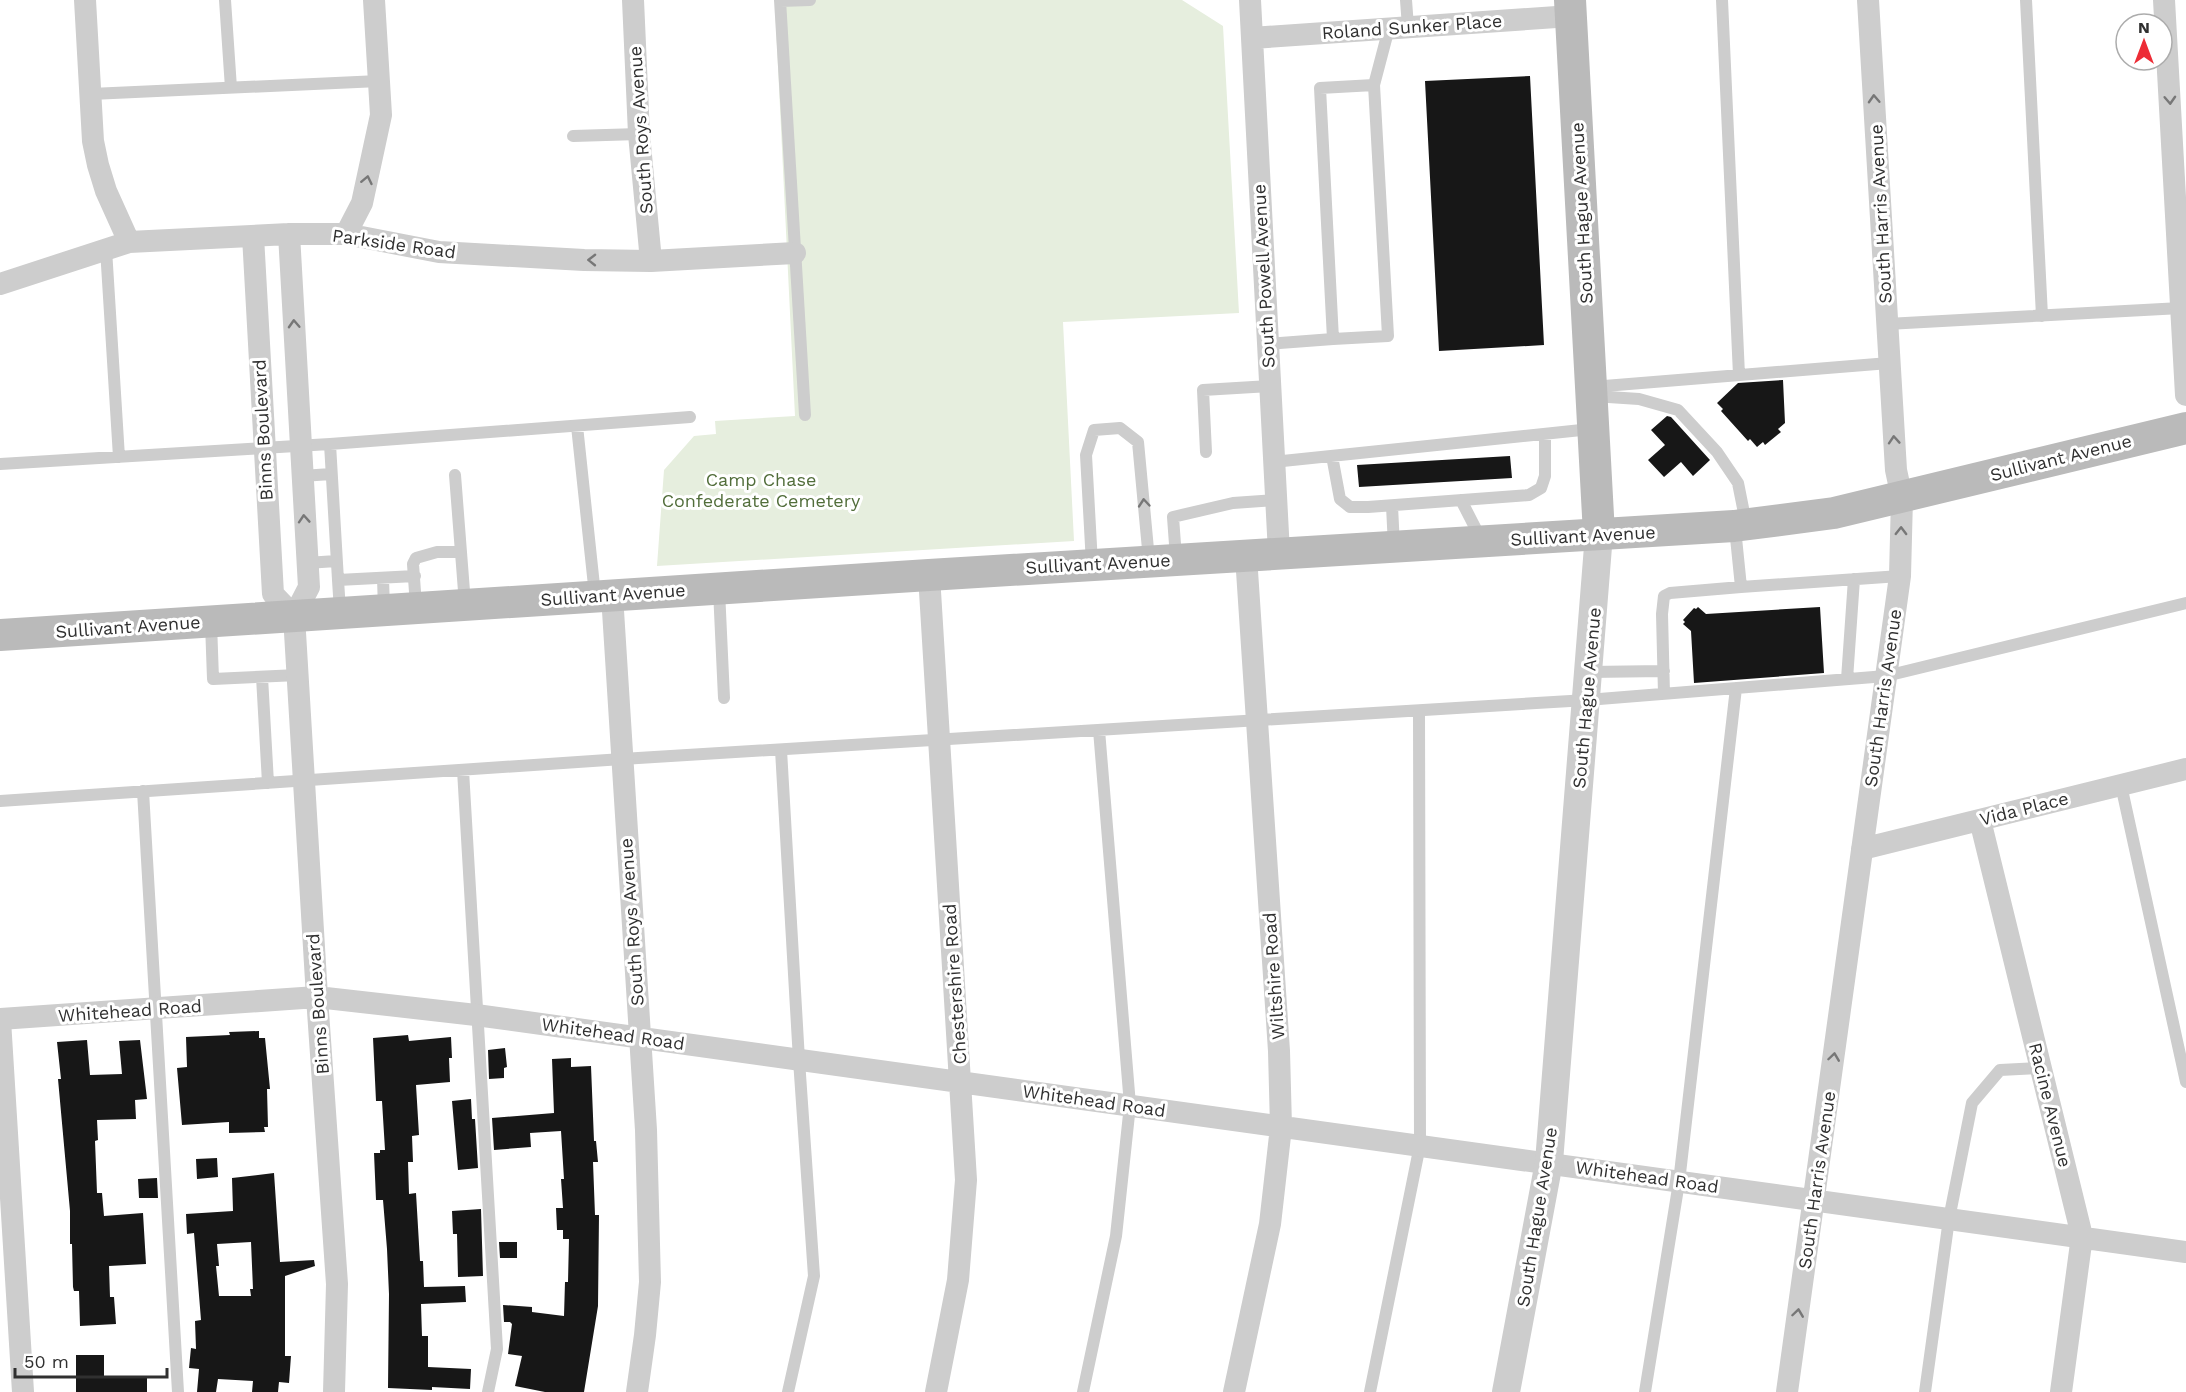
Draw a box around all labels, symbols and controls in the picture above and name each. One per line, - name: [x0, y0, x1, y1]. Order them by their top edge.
- street label: Roland Sunker Place: [1321, 10, 1503, 43]
- north arrow: [2114, 12, 2174, 72]
- text: N: [2138, 18, 2150, 37]
- street label: South Roys Avenue: [624, 45, 657, 215]
- one-way arrow: [1868, 94, 1881, 103]
- one-way arrow: [2163, 96, 2176, 105]
- street label: South Hague Avenue: [1566, 122, 1597, 304]
- street label: South Harris Avenue: [1865, 124, 1896, 304]
- one-way arrow: [359, 175, 372, 185]
- street label: South Powell Avenue: [1248, 183, 1279, 369]
- street label: Parkside Road: [331, 224, 457, 263]
- one-way arrow: [588, 254, 597, 266]
- one-way arrow: [287, 320, 300, 329]
- street label: Binns Boulevard: [248, 359, 277, 501]
- street label: Sullivant Avenue: [1988, 430, 2134, 485]
- one-way arrow: [1888, 435, 1901, 444]
- park label: Camp Chase Confederate Cemetery: [662, 469, 861, 511]
- one-way arrow: [1138, 498, 1151, 508]
- one-way arrow: [298, 515, 311, 524]
- street label: Sullivant Avenue: [1510, 521, 1656, 550]
- one-way arrow: [1895, 526, 1907, 535]
- street label: Sullivant Avenue: [1025, 549, 1171, 578]
- street label: Sullivant Avenue: [540, 579, 686, 610]
- street label: South Hague Avenue: [1568, 607, 1605, 789]
- street label: South Harris Avenue: [1860, 608, 1905, 788]
- street label: Sullivant Avenue: [55, 611, 201, 642]
- street label: Vida Place: [1977, 787, 2070, 830]
- street label: South Roys Avenue: [615, 837, 648, 1007]
- street label: Chestershire Road: [938, 903, 971, 1065]
- street label: Wiltshire Road: [1259, 912, 1288, 1040]
- street label: Binns Boulevard: [302, 933, 333, 1075]
- street label: Whitehead Road: [57, 995, 203, 1026]
- street label: Whitehead Road: [540, 1013, 686, 1054]
- street label: Racine Avenue: [2025, 1040, 2076, 1169]
- one-way arrow: [1827, 1053, 1839, 1062]
- street label: Whitehead Road: [1021, 1080, 1167, 1121]
- street label: South Harris Avenue: [1794, 1090, 1839, 1270]
- street label: South Hague Avenue: [1512, 1126, 1561, 1308]
- street label: Whitehead Road: [1574, 1156, 1720, 1197]
- one-way arrow: [1791, 1308, 1803, 1318]
- scale bar: [15, 1341, 166, 1379]
- text: 50 m: [24, 1351, 69, 1372]

